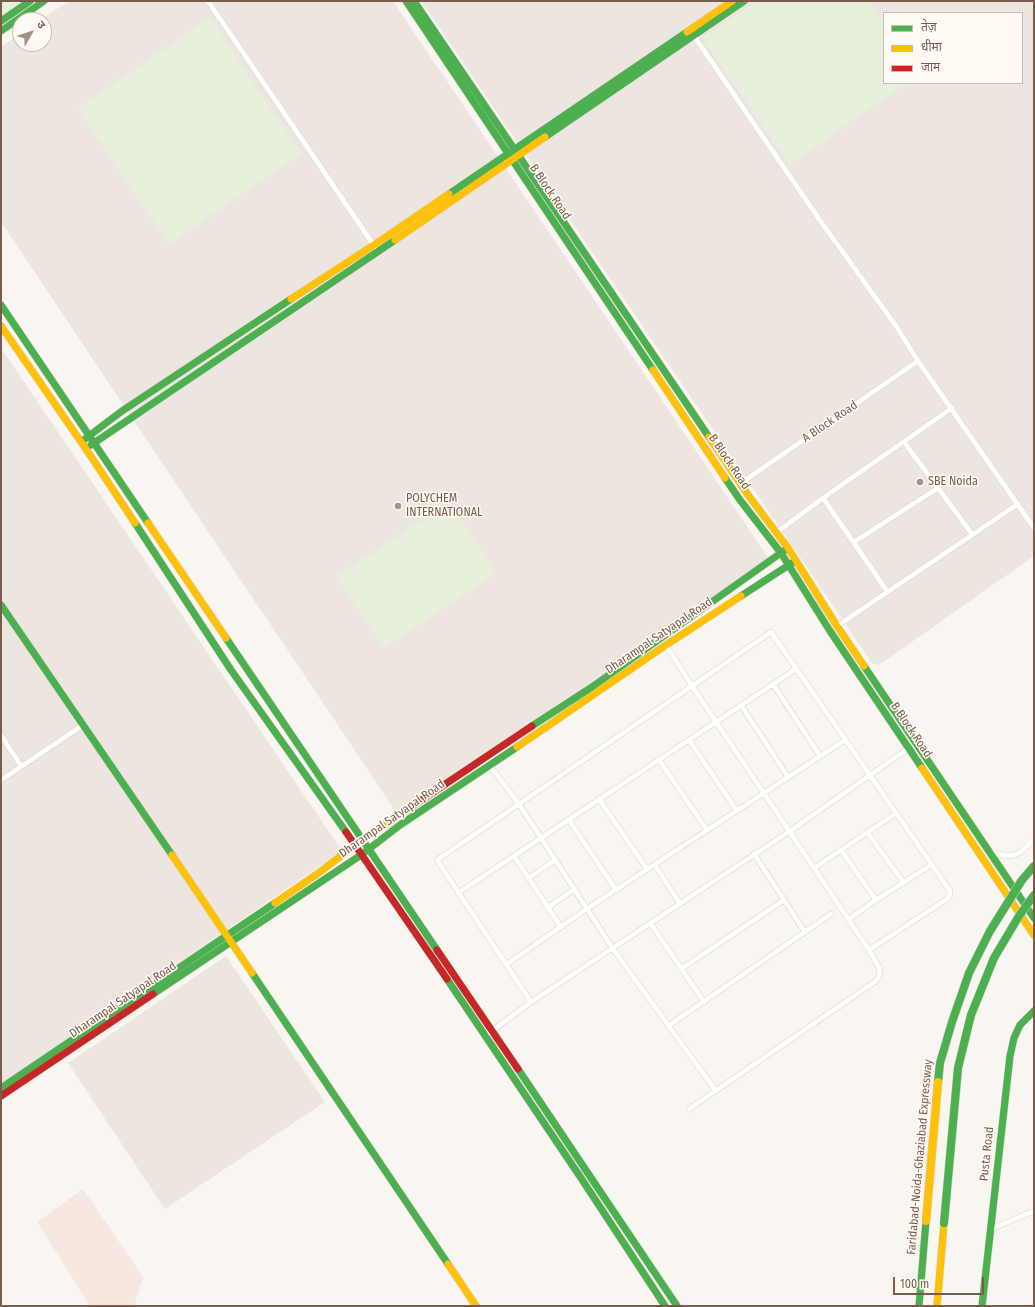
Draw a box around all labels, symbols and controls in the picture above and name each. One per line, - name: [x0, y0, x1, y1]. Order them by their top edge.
- north arrow: [12, 12, 52, 52]
- legend: [883, 12, 1023, 84]
- text: उ: [34, 18, 48, 31]
- text: तेज़: [921, 20, 937, 34]
- text: धीमा: [921, 40, 942, 54]
- text: जाम: [921, 60, 940, 74]
- street label: B Block Road: [526, 162, 574, 222]
- street label: A Block Road: [800, 398, 860, 446]
- street label: B Block Road: [705, 432, 753, 492]
- place label: SBE Noida: [928, 475, 978, 489]
- marker: SBE Noida: [915, 477, 925, 487]
- place label: POLYCHEM INTERNATIONAL: [406, 492, 482, 520]
- marker: POLYCHEM INTERNATIONAL: [393, 501, 403, 511]
- street label: Dharampal Satyapal Road: [603, 595, 715, 677]
- street label: B Block Road: [887, 700, 935, 760]
- street label: Dharampal Satyapal Road: [336, 777, 448, 861]
- street label: Dharampal Satyapal Road: [67, 959, 179, 1041]
- street label: Faridabad-Noida-Ghaziabad Expressway: [904, 1059, 936, 1255]
- street label: Pusta Road: [977, 1126, 997, 1182]
- scale bar: [895, 1269, 986, 1295]
- text: 100 m: [900, 1277, 929, 1291]

